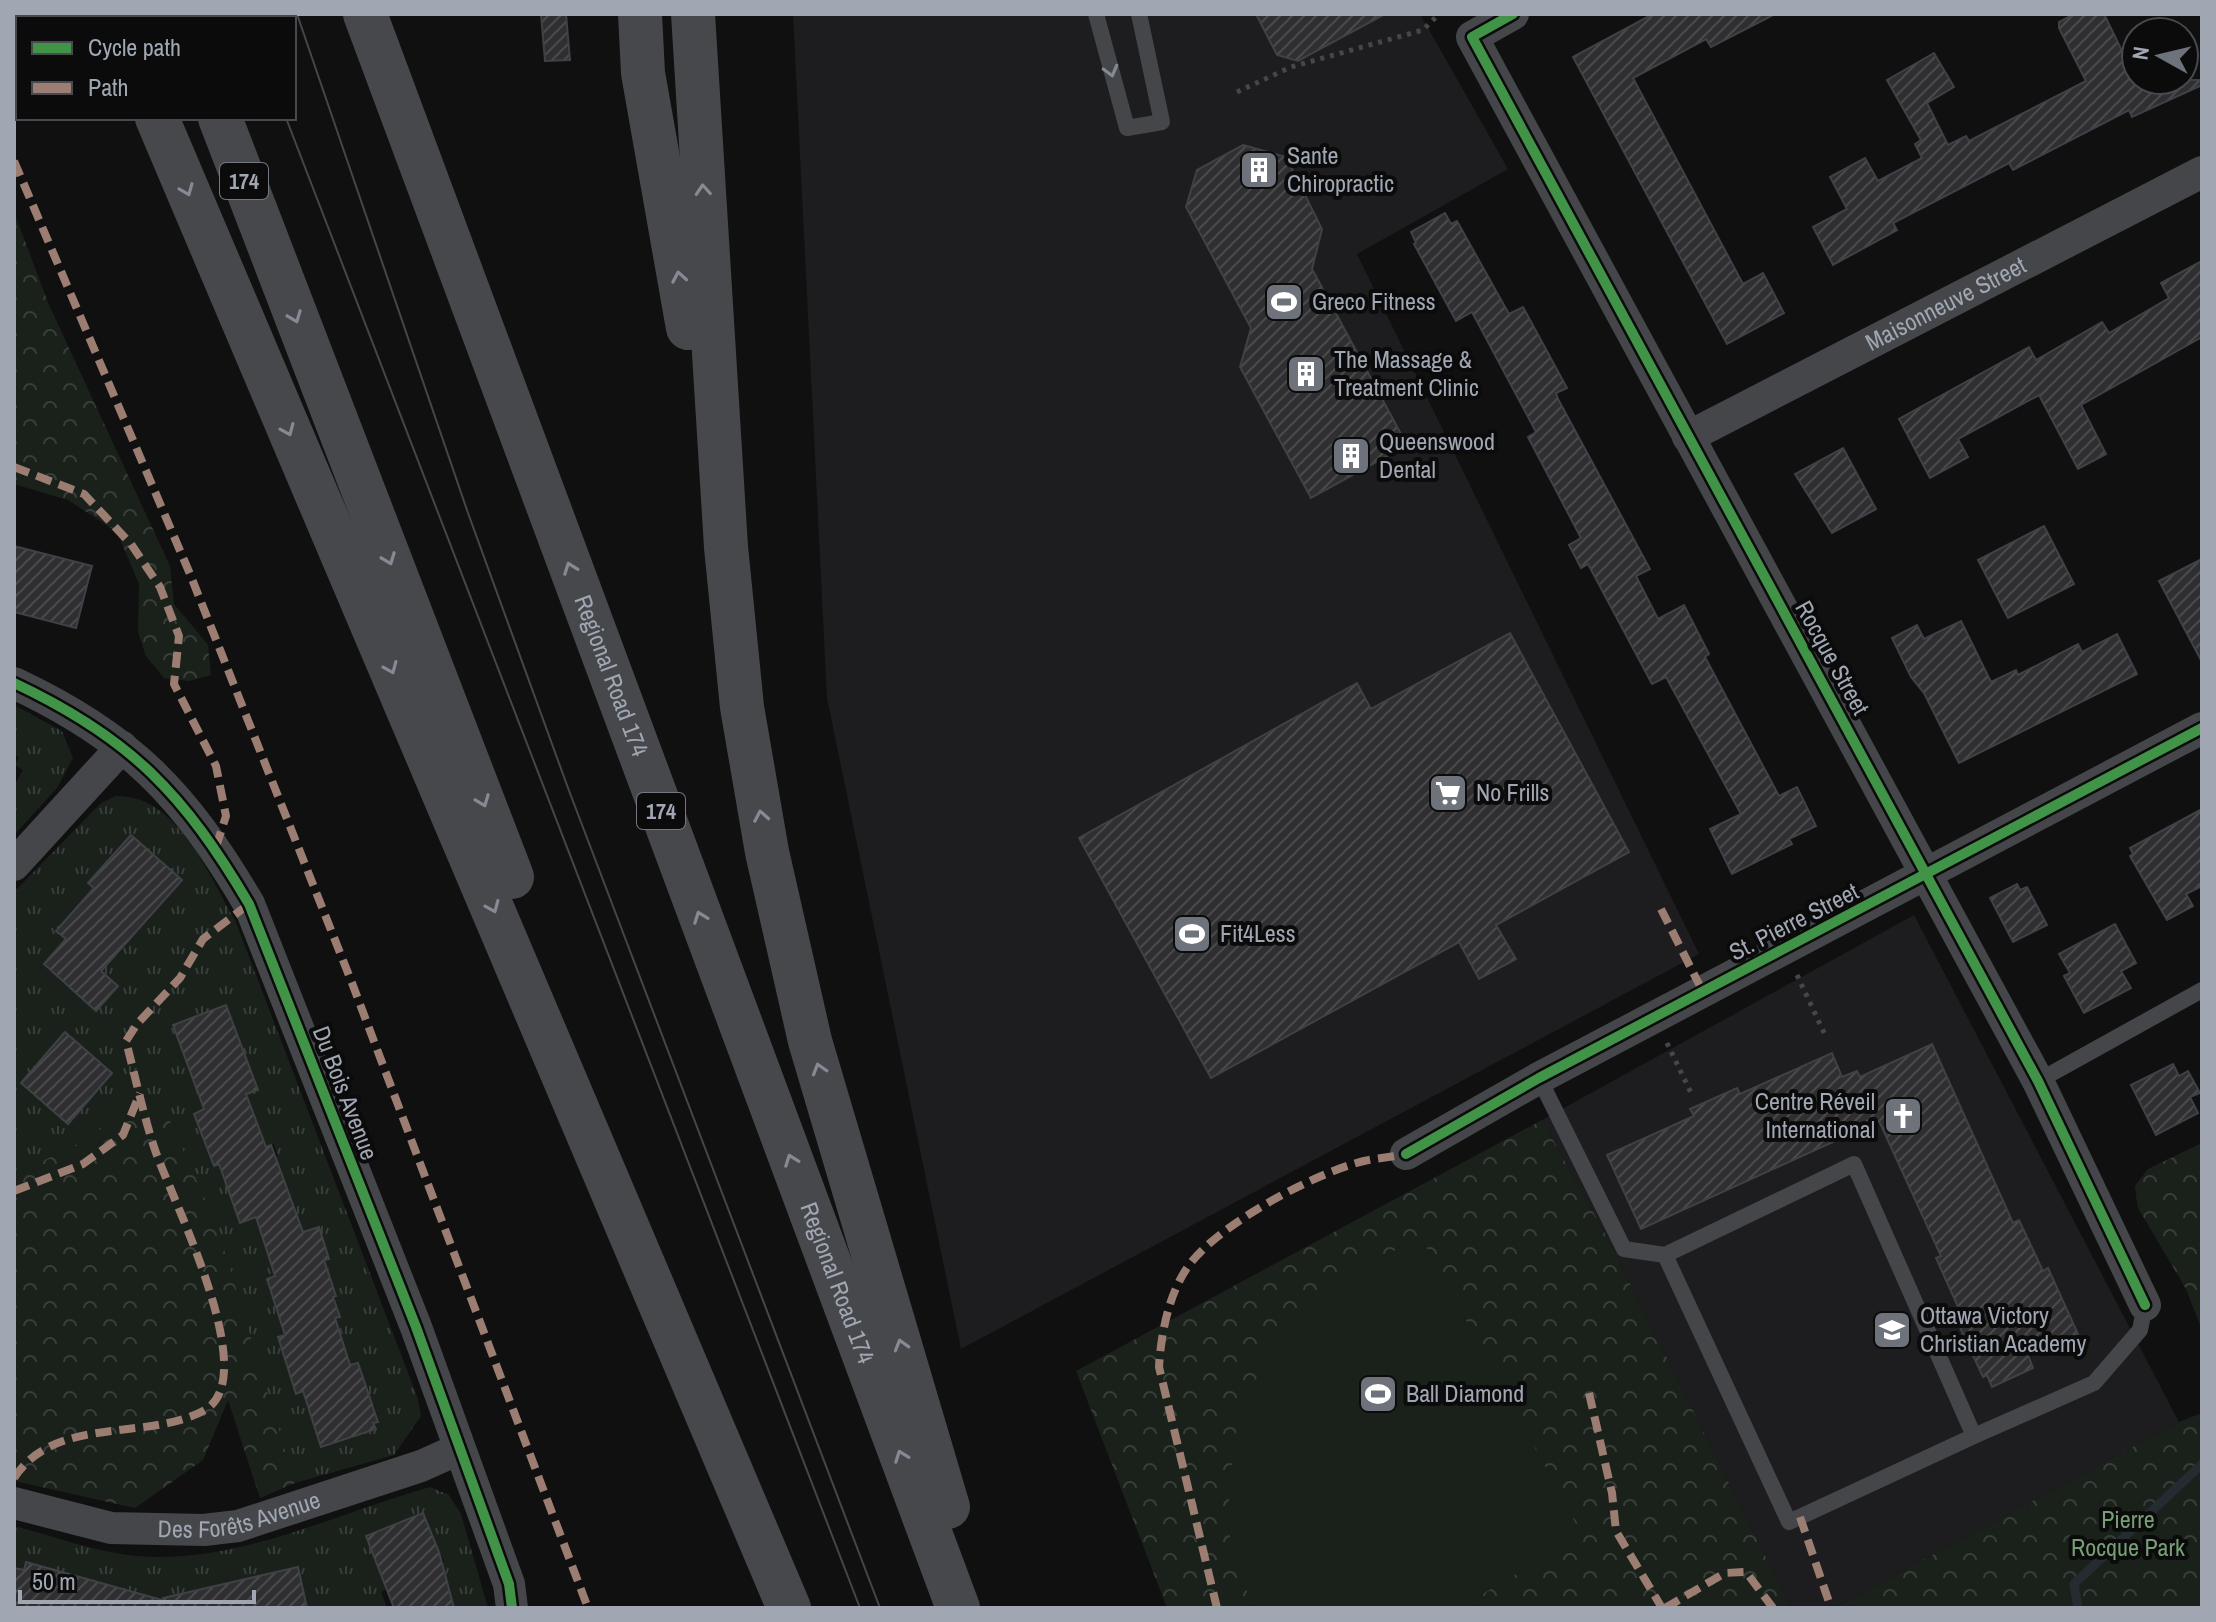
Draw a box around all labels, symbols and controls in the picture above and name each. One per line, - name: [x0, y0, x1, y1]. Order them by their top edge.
- legend: [16, 16, 296, 120]
- north arrow: [2120, 16, 2200, 96]
- text: Cycle path: [88, 31, 181, 63]
- text: N: [2124, 45, 2156, 62]
- one-way arrow: [1102, 63, 1119, 77]
- text: Path: [88, 71, 129, 103]
- place label: Sante Chiropractic: [1287, 139, 1394, 199]
- building icon: Sante Chiropractic: [1238, 149, 1280, 191]
- road number: 174: [220, 163, 268, 199]
- one-way arrow: [177, 182, 194, 196]
- one-way arrow: [695, 183, 712, 196]
- street label: Maisonneuve Street: [1860, 248, 2031, 358]
- one-way arrow: [671, 270, 688, 284]
- sports icon: Greco Fitness: [1263, 281, 1305, 323]
- place label: Greco Fitness: [1312, 285, 1436, 317]
- one-way arrow: [285, 309, 302, 323]
- place label: The Massage & Treatment Clinic: [1334, 343, 1479, 403]
- building icon: The Massage & Treatment Clinic: [1285, 353, 1327, 395]
- one-way arrow: [278, 422, 294, 436]
- place label: Queenswood Dental: [1379, 425, 1495, 485]
- building icon: Queenswood Dental: [1330, 435, 1372, 477]
- one-way arrow: [379, 551, 396, 565]
- one-way arrow: [563, 562, 580, 576]
- street label: Regional Road 174: [568, 590, 657, 761]
- street label: Rocque Street: [1788, 595, 1878, 721]
- one-way arrow: [381, 660, 397, 675]
- supermarket icon: No Frills: [1427, 772, 1469, 814]
- place label: No Frills: [1476, 776, 1549, 808]
- road number: 174: [637, 793, 685, 829]
- one-way arrow: [473, 794, 490, 808]
- one-way arrow: [753, 809, 770, 822]
- street label: St. Pierre Street: [1723, 875, 1864, 967]
- one-way arrow: [484, 899, 500, 914]
- one-way arrow: [693, 910, 710, 924]
- sports icon: Fit4Less: [1171, 913, 1213, 955]
- place label: Fit4Less: [1220, 917, 1295, 949]
- street label: Du Bois Avenue: [306, 1021, 386, 1164]
- one-way arrow: [812, 1063, 828, 1076]
- place label: Centre Réveil International: [1755, 1085, 1875, 1145]
- church icon: Centre Réveil International: [1882, 1095, 1924, 1137]
- one-way arrow: [784, 1154, 801, 1168]
- street label: Regional Road 174: [793, 1198, 883, 1368]
- place label: Ottawa Victory Christian Academy: [1920, 1299, 2086, 1359]
- school or university icon: Ottawa Victory Christian Academy: [1871, 1309, 1913, 1351]
- one-way arrow: [894, 1339, 910, 1352]
- sports icon: Ball Diamond: [1357, 1373, 1399, 1415]
- place label: Ball Diamond: [1406, 1377, 1524, 1409]
- one-way arrow: [894, 1450, 911, 1464]
- street label: Des Forêts Avenue: [157, 1483, 324, 1545]
- park label: Pierre Rocque Park: [2071, 1503, 2185, 1563]
- scale bar: [20, 1554, 254, 1604]
- text: 50 m: [32, 1565, 76, 1597]

